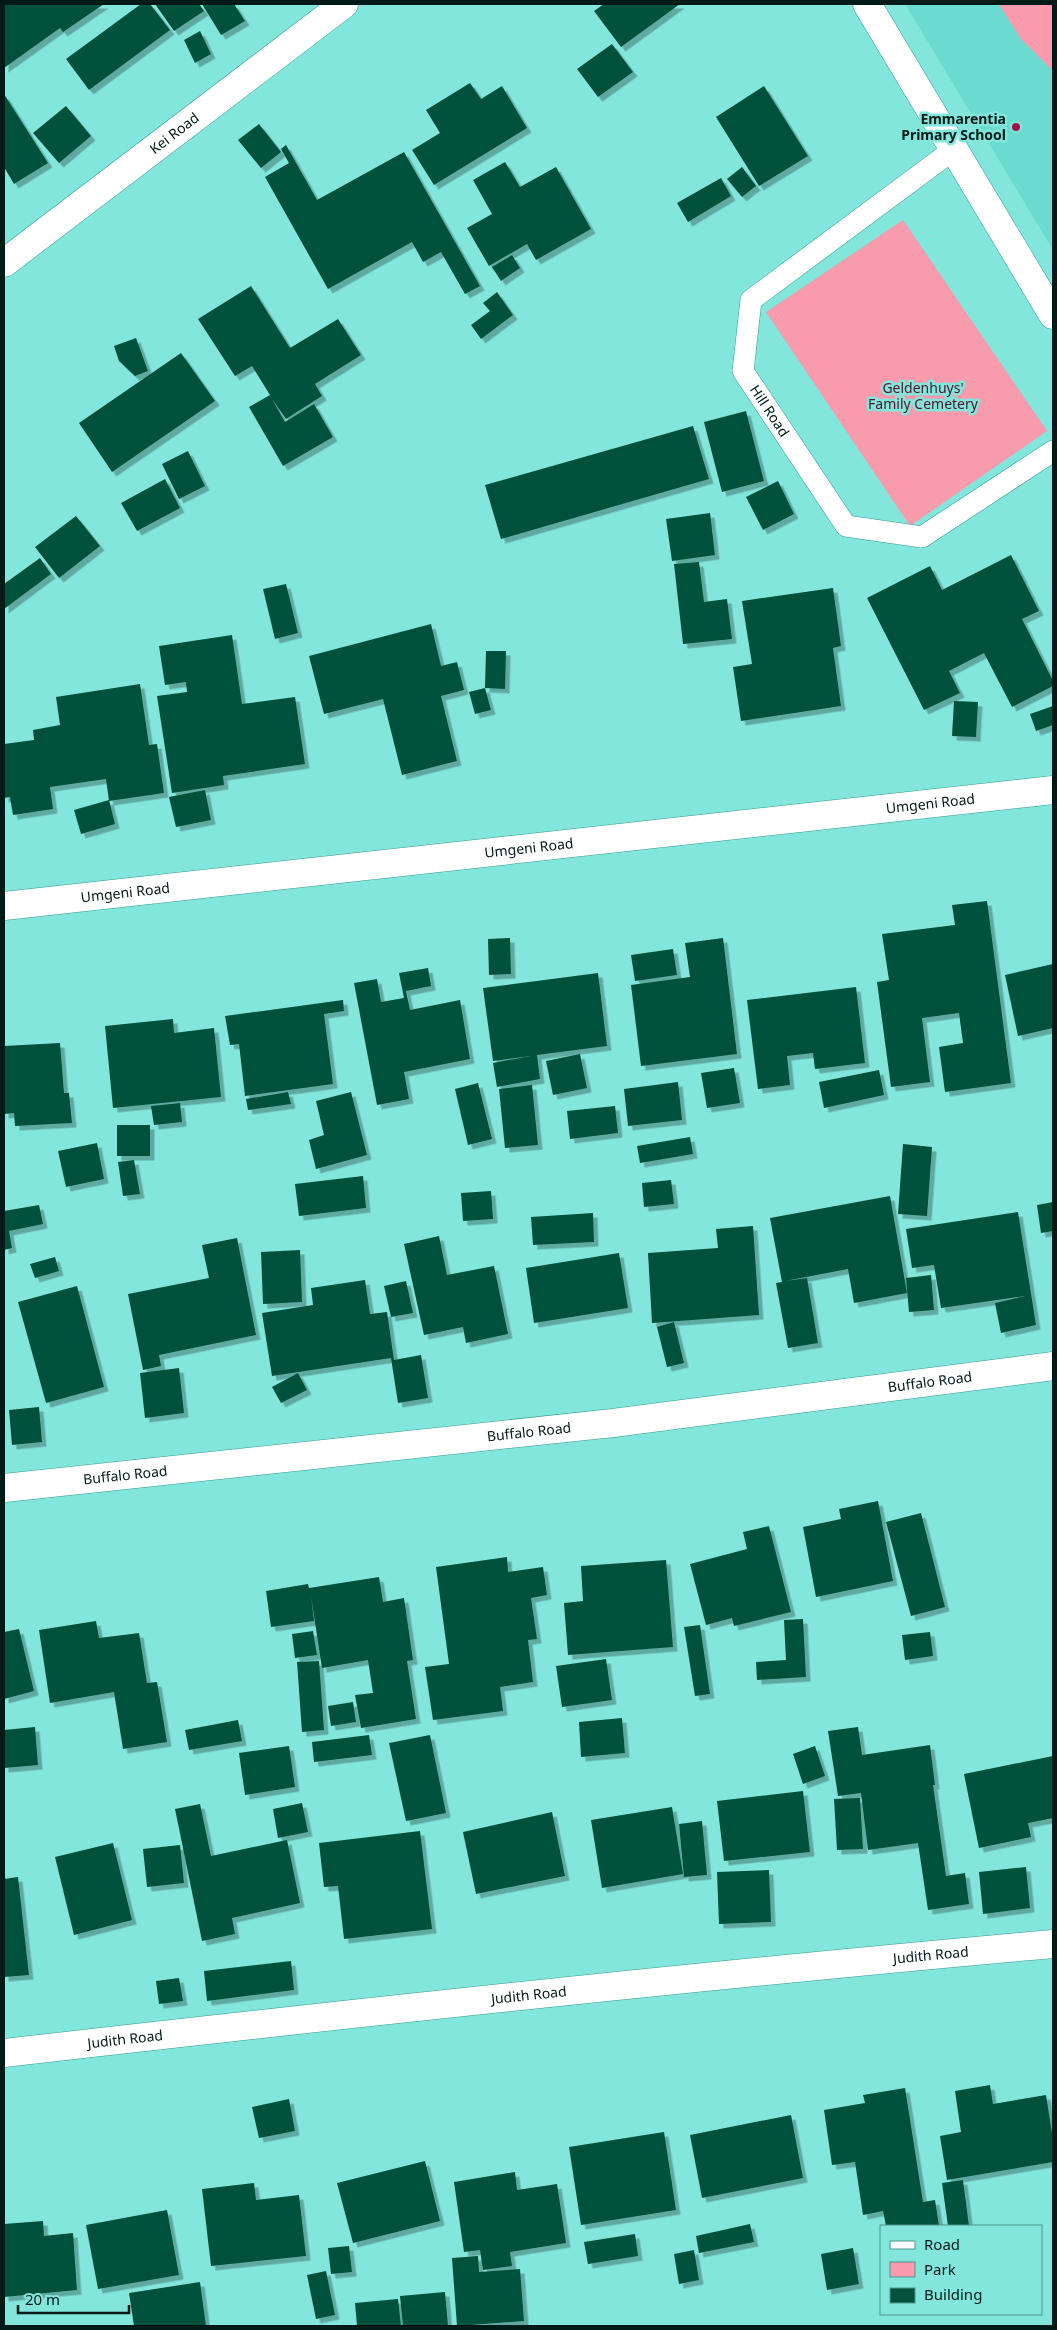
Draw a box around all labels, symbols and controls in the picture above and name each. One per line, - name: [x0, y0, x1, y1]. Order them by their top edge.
- street label: Kei Road: [145, 108, 203, 158]
- place label: Emmarentia Primary School: [901, 109, 1006, 144]
- marker: Emmarentia Primary School: [1010, 121, 1022, 133]
- park label: Geldenhuys' Family Cemetery: [868, 378, 979, 413]
- street label: Hill Road: [746, 381, 794, 440]
- street label: Umgeni Road: [885, 789, 976, 817]
- street label: Umgeni Road: [483, 833, 574, 862]
- street label: Umgeni Road: [80, 878, 171, 906]
- street label: Buffalo Road: [887, 1367, 973, 1396]
- street label: Buffalo Road: [486, 1418, 572, 1445]
- street label: Buffalo Road: [82, 1461, 168, 1488]
- street label: Judith Road: [890, 1942, 969, 1968]
- street label: Judith Road: [488, 1981, 567, 2008]
- street label: Judith Road: [84, 2025, 164, 2053]
- legend: [880, 2225, 1042, 2315]
- text: Road: [924, 2234, 960, 2254]
- text: Park: [924, 2259, 956, 2279]
- scale bar: [18, 2282, 129, 2314]
- text: Building: [924, 2284, 982, 2304]
- text: 20 m: [25, 2289, 60, 2309]

